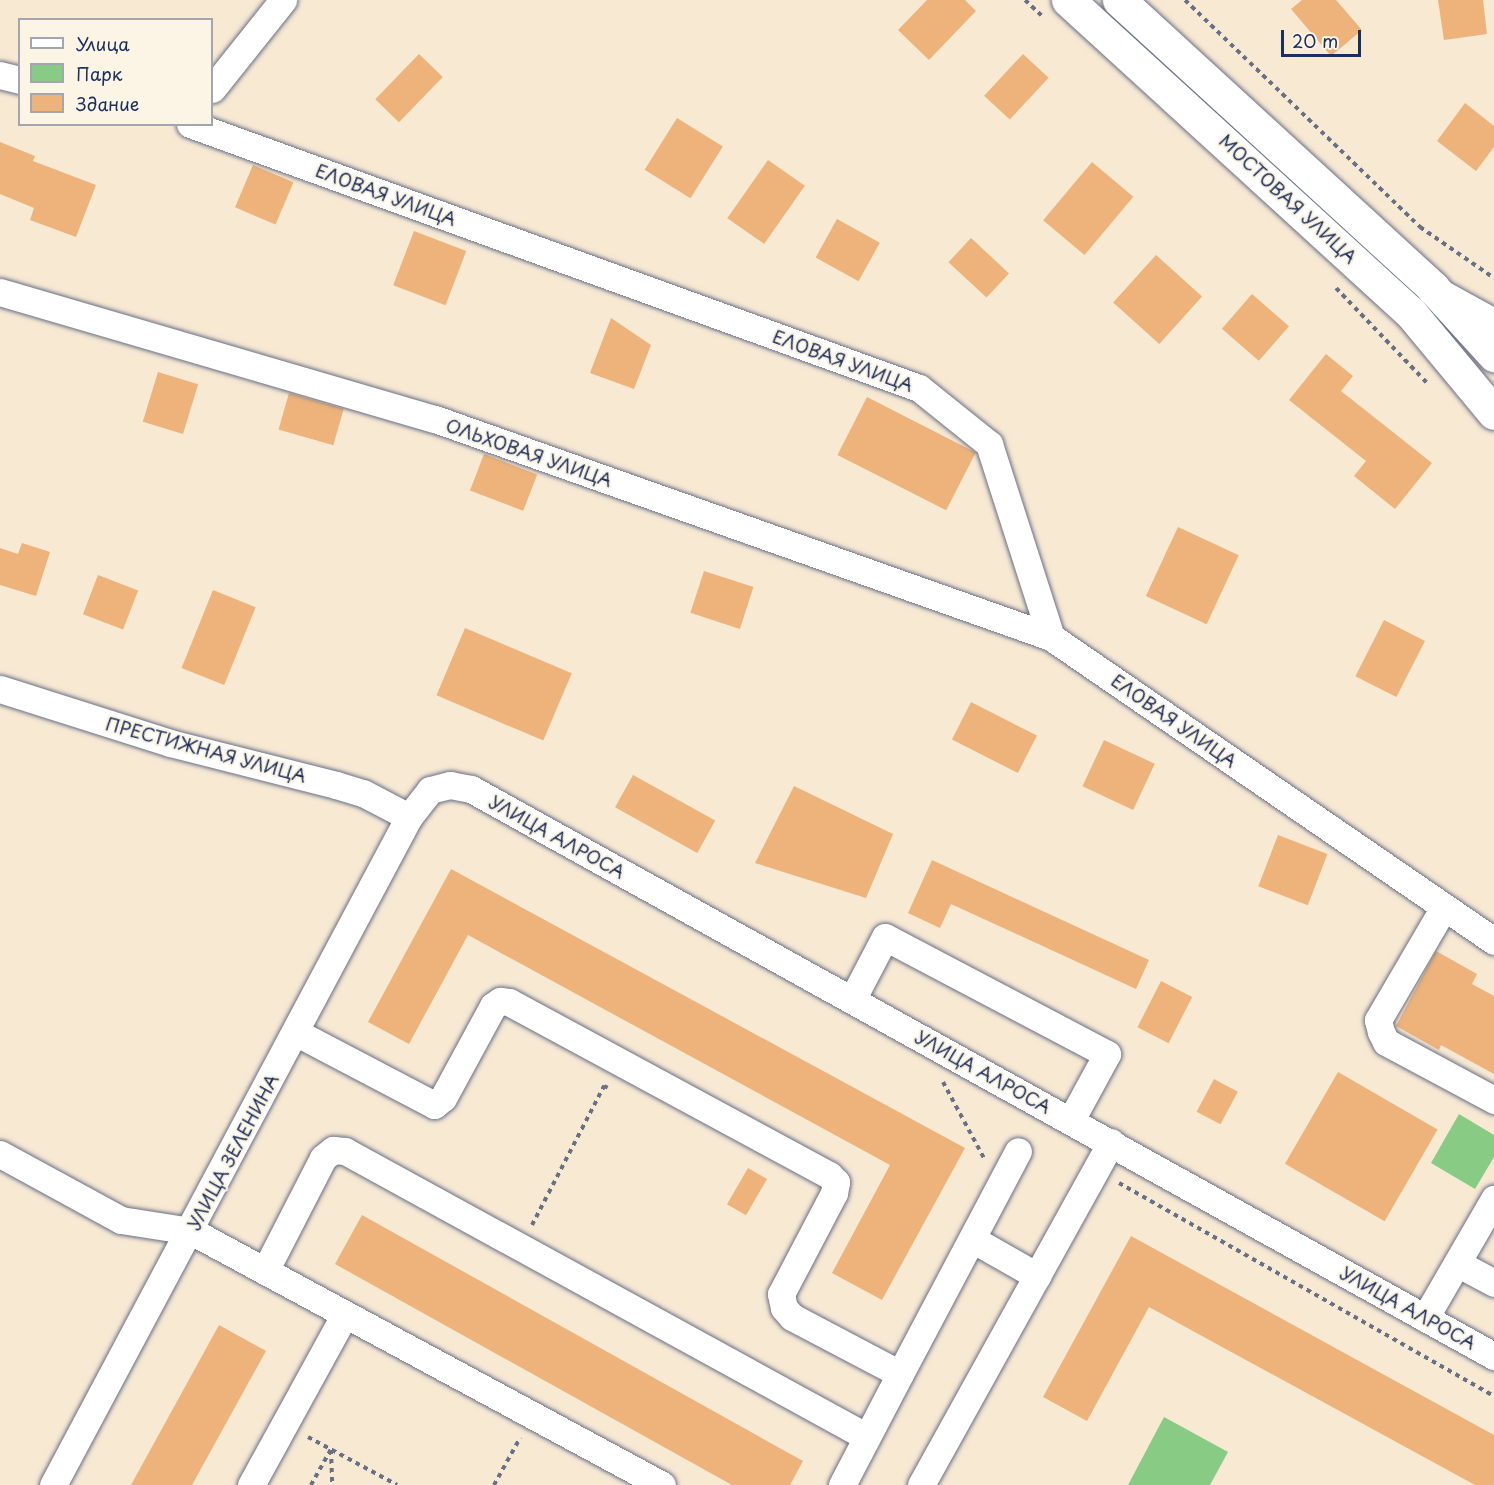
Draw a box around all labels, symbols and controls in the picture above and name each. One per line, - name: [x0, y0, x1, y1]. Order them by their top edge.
- legend: [18, 18, 213, 126]
- scale bar: [1284, 18, 1364, 56]
- text: 20 m: [1292, 27, 1338, 54]
- text: Улица: [76, 30, 130, 57]
- text: Парк: [76, 60, 122, 87]
- text: Здание: [76, 90, 139, 117]
- street label: МОСТОВАЯ УЛИЦА: [1215, 130, 1361, 268]
- street label: ЕЛОВАЯ УЛИЦА: [313, 160, 459, 230]
- street label: ЕЛОВАЯ УЛИЦА: [770, 326, 916, 396]
- street label: ОЛЬХОВАЯ УЛИЦА: [443, 415, 615, 491]
- street label: ЕЛОВАЯ УЛИЦА: [1108, 670, 1240, 772]
- street label: ПРЕСТИЖНАЯ УЛИЦА: [104, 713, 308, 787]
- street label: УЛИЦА АЛРОСА: [485, 790, 629, 884]
- street label: УЛИЦА АЛРОСА: [911, 1025, 1055, 1119]
- street label: УЛИЦА ЗЕЛЕНИНА: [183, 1070, 283, 1234]
- street label: УЛИЦА АЛРОСА: [1336, 1261, 1480, 1355]

